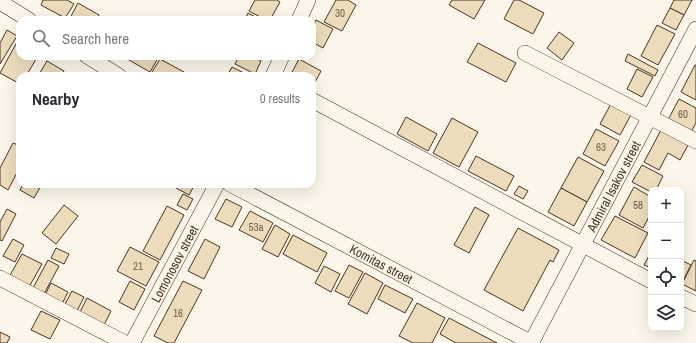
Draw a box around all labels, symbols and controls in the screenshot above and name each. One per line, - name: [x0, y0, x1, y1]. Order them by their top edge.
- house number: 30: [335, 6, 345, 20]
- search box: [16, 16, 316, 60]
- icon: search: [30, 27, 52, 49]
- text: Search here: [62, 28, 129, 49]
- text: Nearby: [32, 87, 79, 110]
- text: 0 results: [260, 90, 300, 107]
- house number: 60: [678, 107, 688, 121]
- street label: Admiral Isakov street: [582, 138, 645, 236]
- house number: 63: [596, 140, 606, 154]
- map controls: [648, 187, 684, 331]
- button: +: [648, 187, 684, 223]
- house number: 58: [633, 198, 643, 212]
- house number: 53a: [248, 220, 264, 234]
- street label: Lomonosov street: [147, 222, 202, 305]
- button: −: [648, 223, 684, 259]
- street label: Komitas street: [347, 241, 416, 288]
- house number: 21: [133, 259, 143, 273]
- button: locate: [648, 259, 684, 295]
- button: layers: [648, 295, 684, 331]
- house number: 16: [173, 306, 183, 320]

